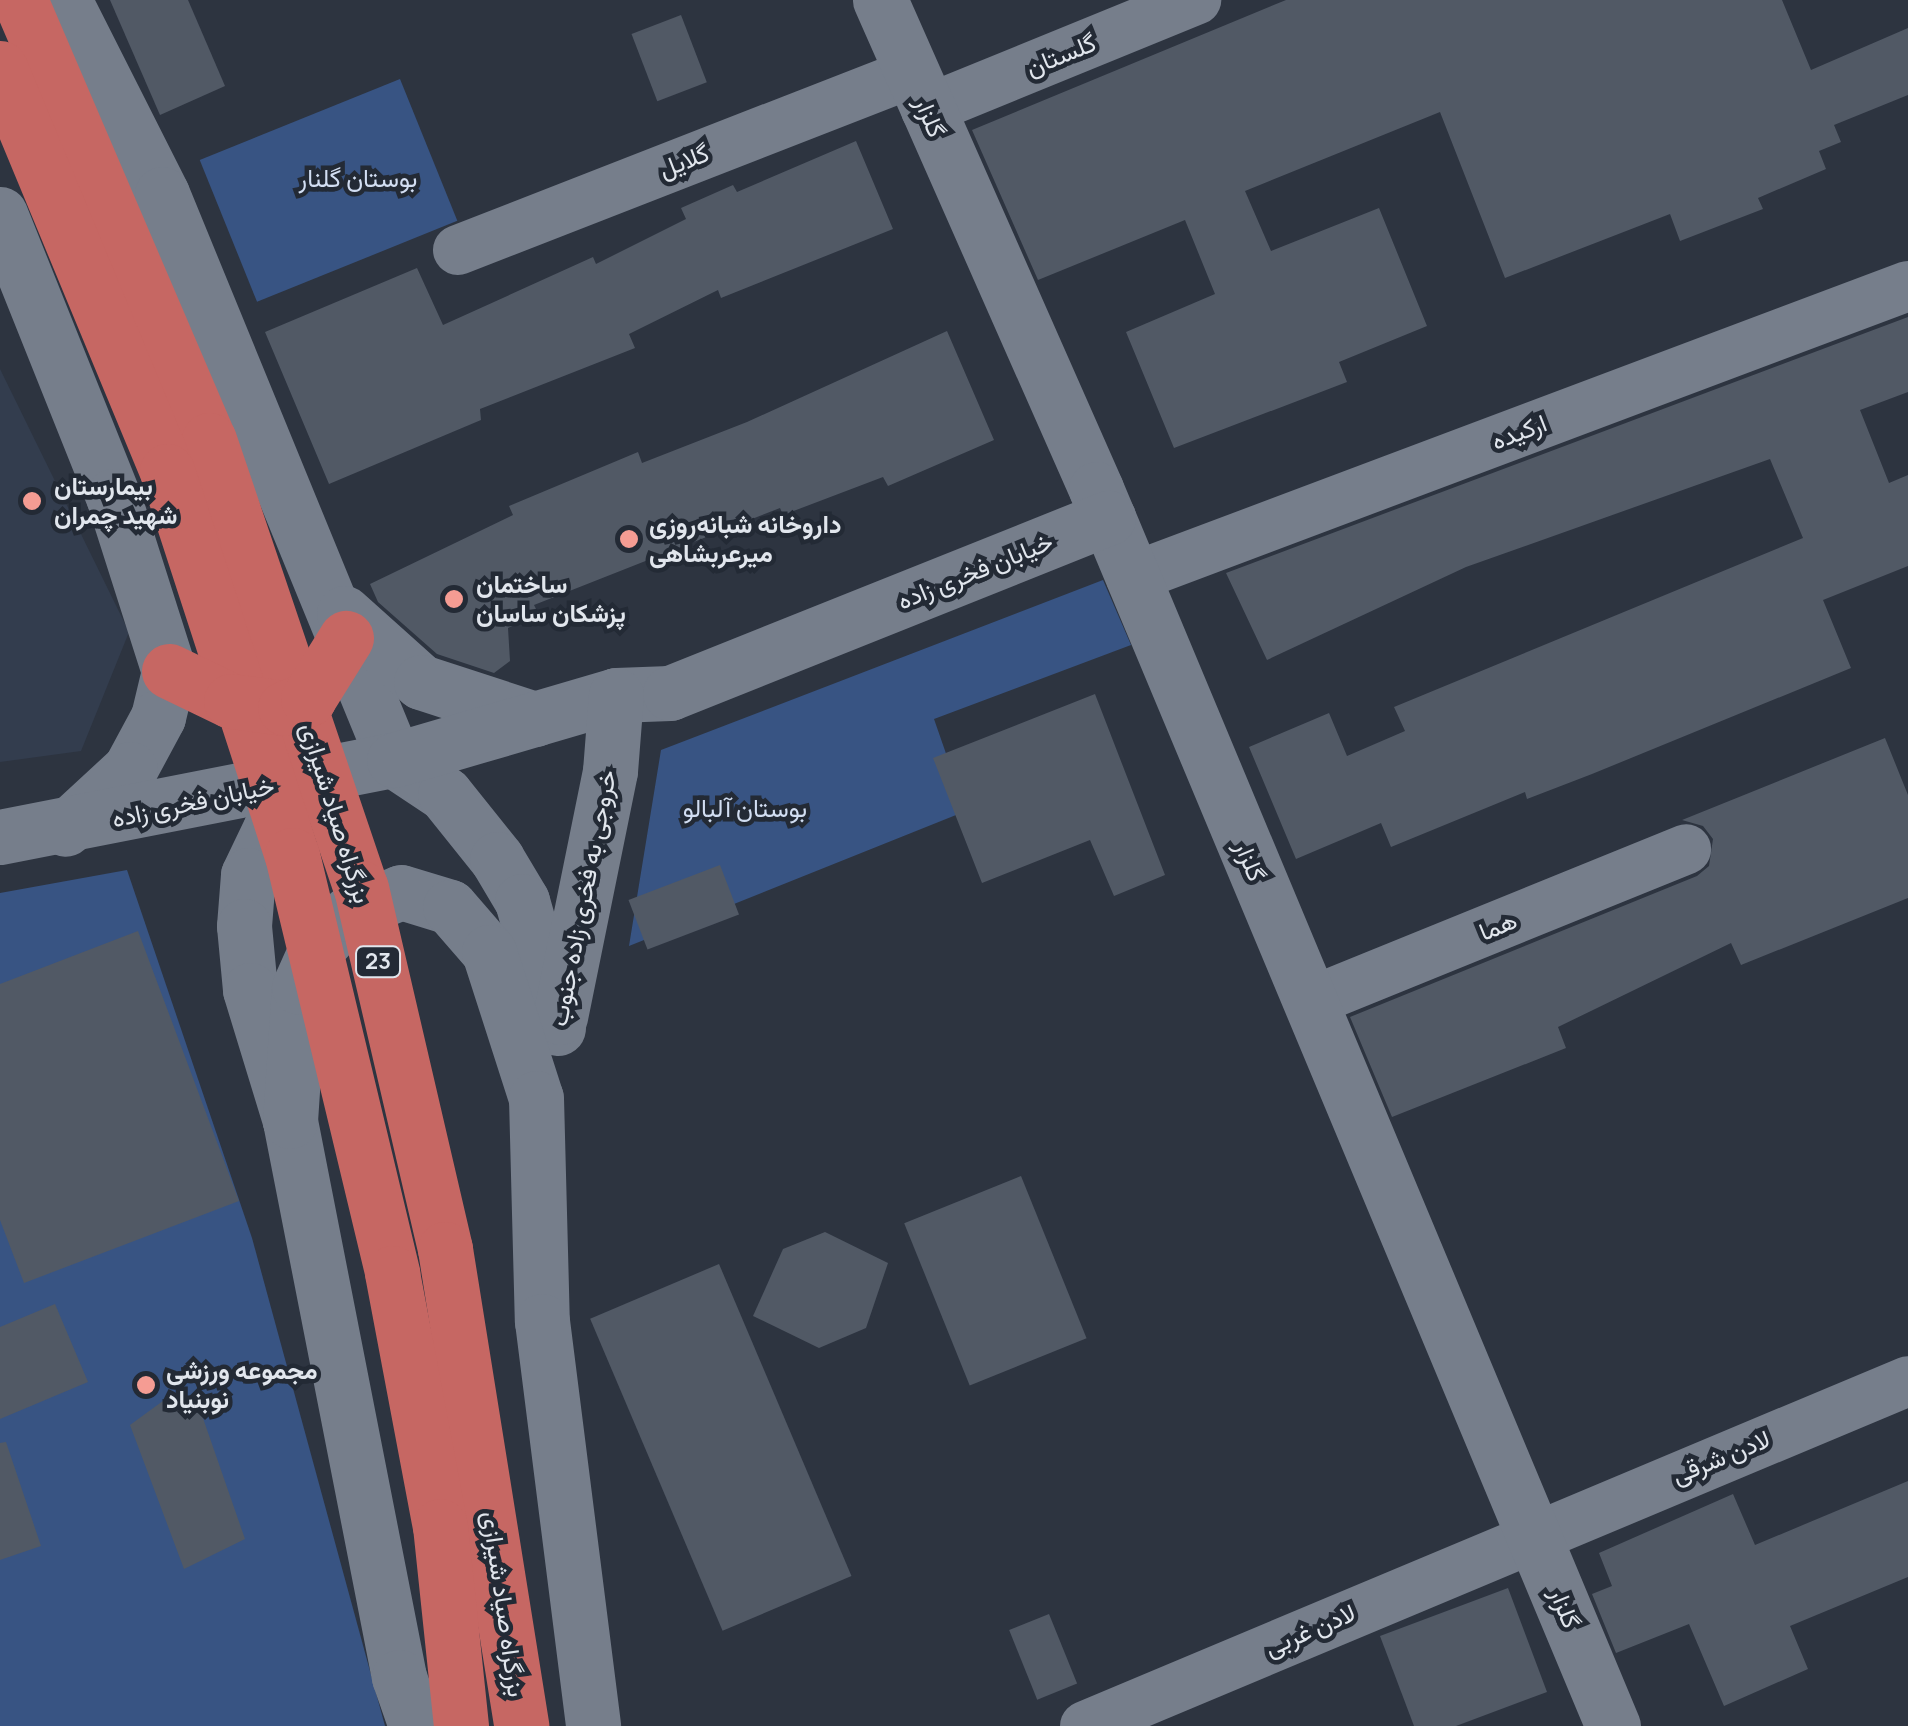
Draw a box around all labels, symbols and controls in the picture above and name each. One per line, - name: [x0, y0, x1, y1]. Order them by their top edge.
- street label: گلستان: [1021, 27, 1101, 83]
- street label: گلزار: [908, 92, 952, 142]
- street label: گلایل: [655, 138, 713, 184]
- park label: بوستان گلنار: [299, 163, 417, 193]
- street label: ارکیده: [1487, 408, 1551, 456]
- place label: بیمارستان شهید چمران: [54, 472, 177, 531]
- marker: بیمارستان شهید چمران: [19, 488, 45, 514]
- place label: داروخانه شبانه‌روزی میرعربشاهی: [649, 510, 841, 569]
- street label: خیابان فخری زاده: [893, 526, 1057, 616]
- marker: داروخانه شبانه‌روزی میرعربشاهی: [618, 528, 640, 550]
- place label: ساختمان پزشکان ساسان: [476, 570, 626, 629]
- marker: ساختمان پزشکان ساسان: [441, 586, 467, 612]
- street label: بزرگراه صیاد شیرازی: [294, 719, 378, 907]
- street label: خروجی به فخری زاده جنوب: [543, 767, 623, 1029]
- street label: خیابان فخری زاده: [109, 770, 277, 834]
- park label: بوستان آلبالو: [683, 793, 807, 823]
- street label: گلزار: [1228, 836, 1272, 886]
- street label: هما: [1475, 905, 1521, 947]
- road number: 23: [353, 945, 403, 979]
- place label: مجموعه ورزشی نوبنیاد: [166, 1356, 318, 1415]
- marker: مجموعه ورزشی نوبنیاد: [135, 1374, 157, 1396]
- street label: لادن شرقی: [1667, 1424, 1775, 1490]
- street label: بزرگراه صیاد شیرازی: [476, 1509, 532, 1699]
- street label: گلزار: [1543, 1583, 1587, 1633]
- street label: لادن غربی: [1260, 1597, 1360, 1663]

